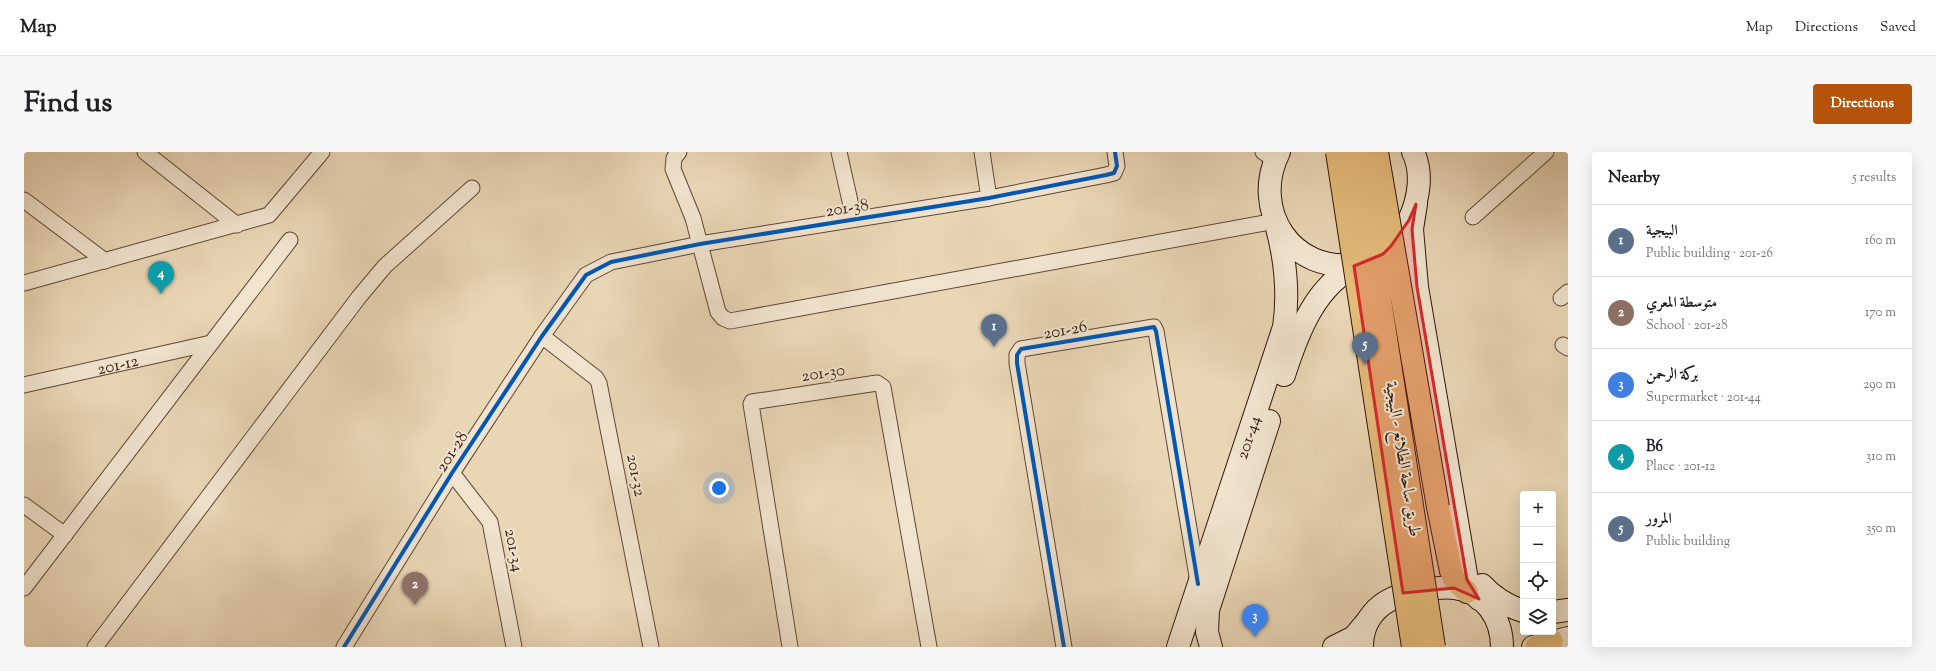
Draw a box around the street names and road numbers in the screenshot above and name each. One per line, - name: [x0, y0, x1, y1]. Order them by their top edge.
- street label: 201-38: [824, 194, 871, 224]
- street label: 201-26: [1041, 315, 1089, 347]
- street label: 201-12: [95, 350, 141, 382]
- street label: 201-30: [800, 359, 847, 389]
- street label: طريق ساحة الطلائع - البيجية: [1376, 380, 1426, 539]
- street label: 201-44: [1231, 413, 1268, 463]
- street label: 201-28: [431, 427, 475, 477]
- street label: 201-32: [619, 452, 651, 499]
- street label: 201-34: [497, 527, 529, 574]

